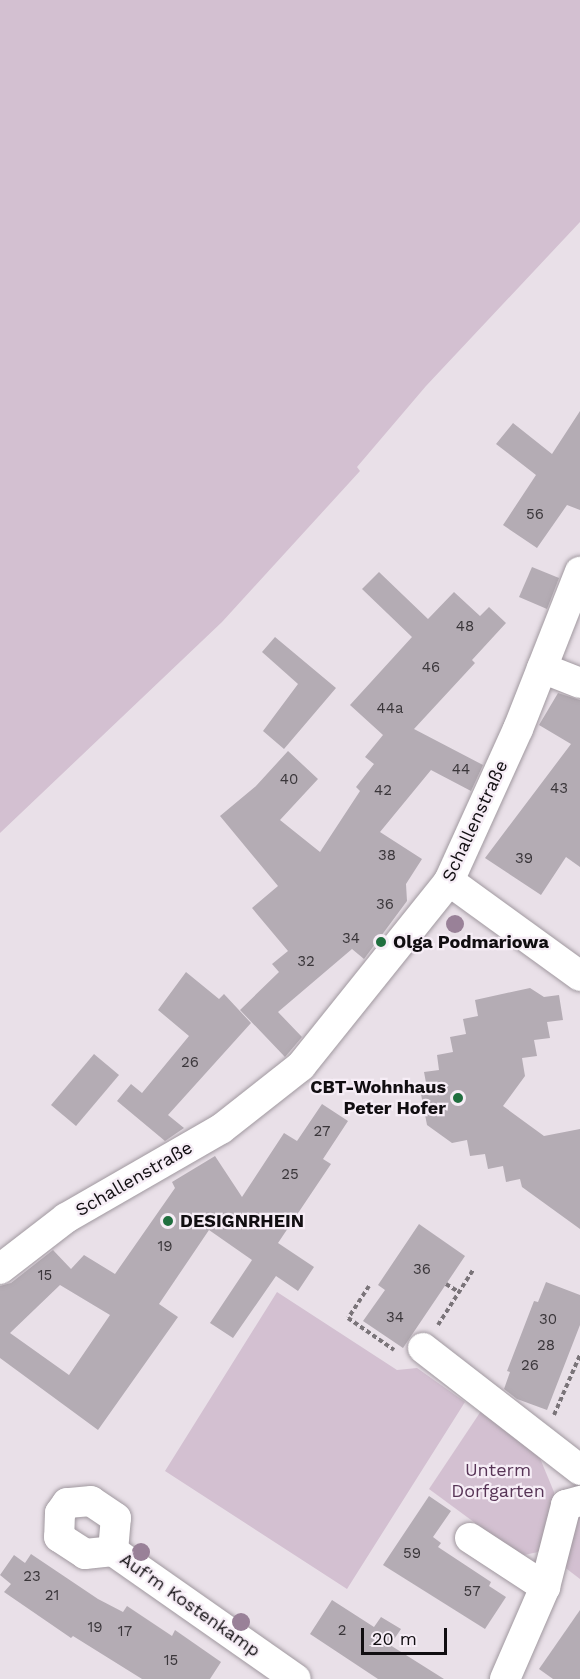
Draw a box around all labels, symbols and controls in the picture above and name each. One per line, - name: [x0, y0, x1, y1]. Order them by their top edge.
- house number: 56: [526, 506, 544, 524]
- house number: 48: [456, 618, 474, 636]
- house number: 46: [422, 659, 440, 677]
- house number: 44a: [377, 700, 403, 718]
- street label: Schallenstraße: [437, 757, 513, 885]
- house number: 44: [452, 761, 470, 779]
- house number: 40: [280, 771, 298, 789]
- house number: 43: [550, 780, 568, 798]
- house number: 42: [374, 782, 392, 800]
- house number: 38: [378, 847, 396, 865]
- house number: 39: [515, 850, 533, 868]
- house number: 36: [376, 896, 394, 914]
- house number: 34: [342, 930, 360, 948]
- place label: Olga Podmariowa: [393, 931, 549, 953]
- marker: Olga Podmariowa: [374, 935, 388, 949]
- house number: 32: [297, 953, 315, 971]
- house number: 26: [181, 1054, 199, 1072]
- place label: CBT-Wohnhaus Peter Hofer: [310, 1077, 446, 1120]
- marker: CBT-Wohnhaus Peter Hofer: [451, 1091, 465, 1105]
- house number: 27: [314, 1123, 330, 1141]
- street label: Schallenstraße: [72, 1137, 196, 1221]
- house number: 25: [281, 1166, 299, 1184]
- place label: DESIGNRHEIN: [180, 1210, 304, 1232]
- marker: DESIGNRHEIN: [161, 1214, 175, 1228]
- house number: 19: [157, 1238, 173, 1256]
- house number: 36: [413, 1261, 431, 1279]
- house number: 15: [38, 1267, 52, 1285]
- house number: 34: [386, 1309, 404, 1327]
- house number: 30: [539, 1311, 557, 1329]
- house number: 28: [537, 1337, 555, 1355]
- house number: 26: [521, 1357, 539, 1375]
- park label: Unterm Dorfgarten: [451, 1460, 545, 1502]
- house number: 59: [403, 1545, 421, 1563]
- street label: Auf'm Kostenkamp: [116, 1548, 264, 1662]
- house number: 23: [23, 1568, 41, 1586]
- house number: 57: [463, 1583, 481, 1601]
- house number: 21: [45, 1587, 59, 1605]
- scale bar: [364, 1616, 450, 1654]
- house number: 19: [87, 1619, 103, 1637]
- house number: 2: [338, 1622, 346, 1640]
- house number: 17: [118, 1623, 132, 1641]
- text: 20 m: [372, 1628, 417, 1649]
- house number: 15: [164, 1652, 178, 1670]

